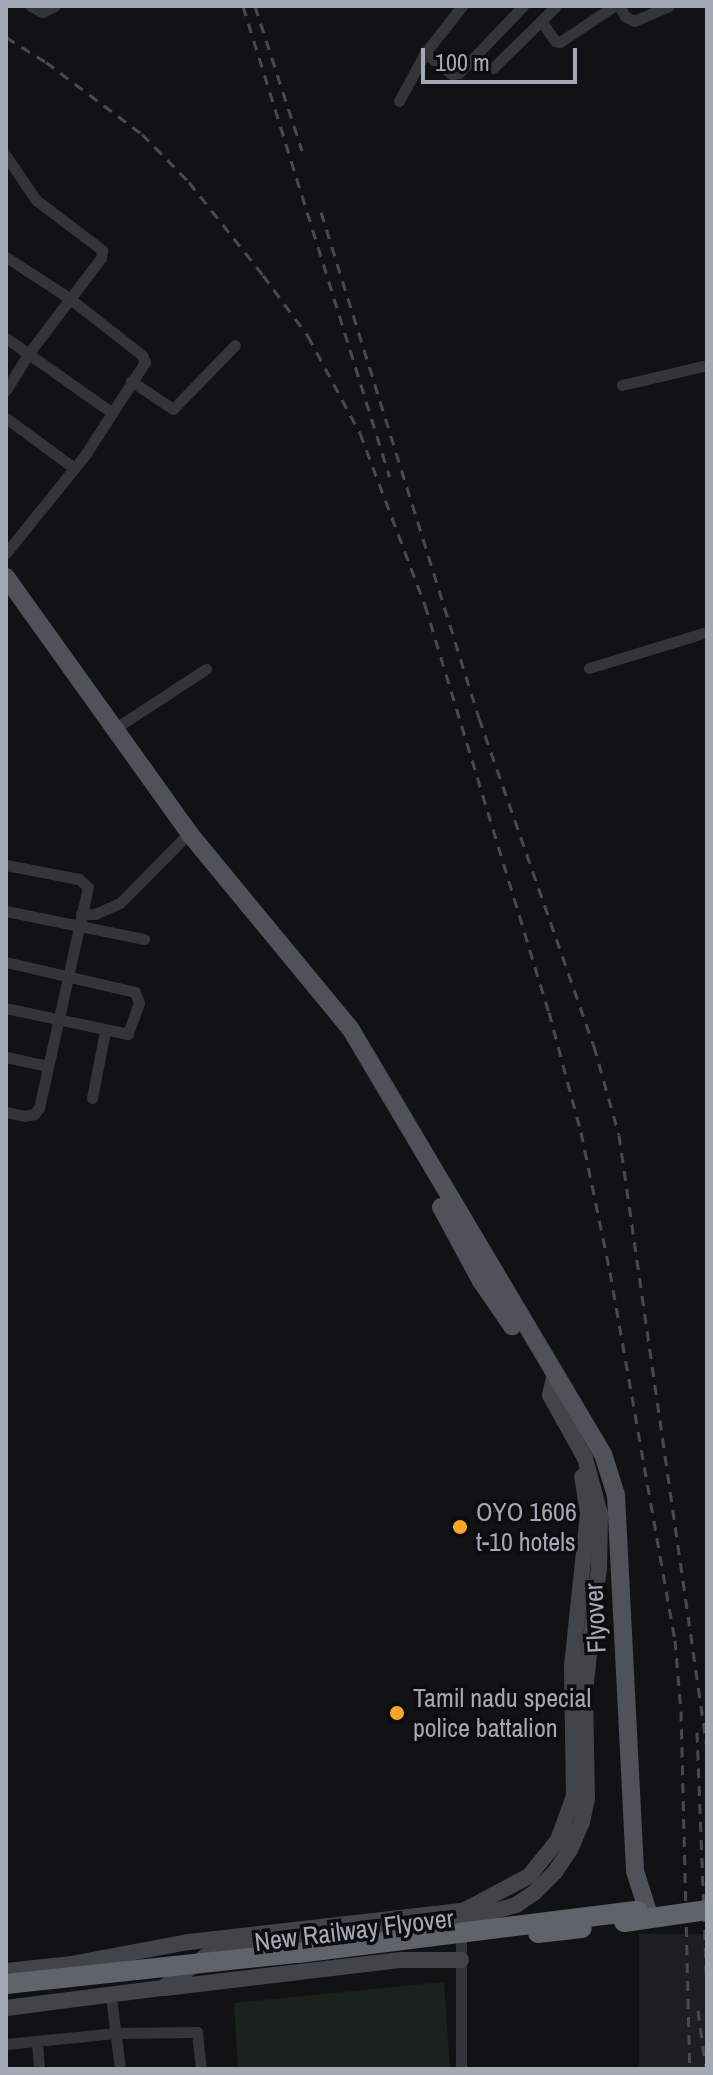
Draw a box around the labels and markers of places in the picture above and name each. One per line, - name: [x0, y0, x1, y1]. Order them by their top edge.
- place label: OYO 1606 t-10 hotels: [476, 1496, 577, 1558]
- marker: OYO 1606 t-10 hotels: [451, 1518, 469, 1536]
- place label: Tamil nadu special police battalion: [413, 1682, 591, 1744]
- marker: Tamil nadu special police battalion: [388, 1704, 406, 1722]

